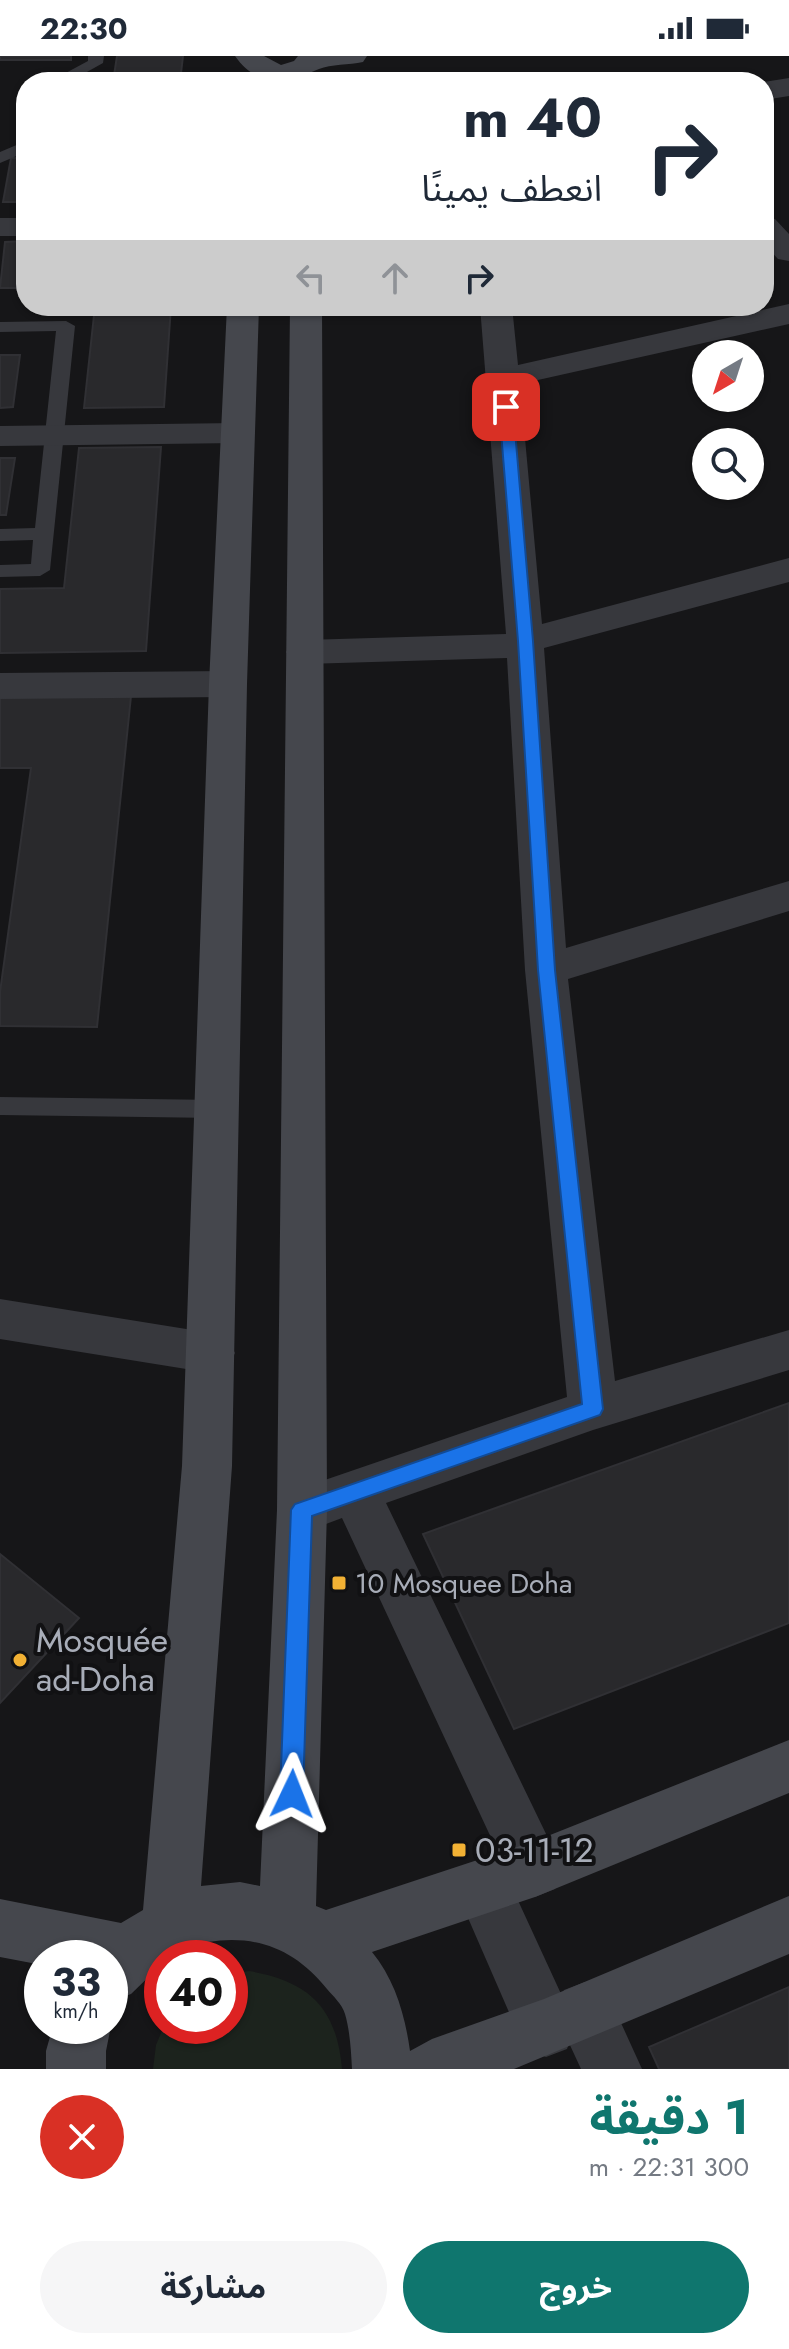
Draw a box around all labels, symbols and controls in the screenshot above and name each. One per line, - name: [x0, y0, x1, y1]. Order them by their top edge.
- text: 22:30: [40, 7, 128, 50]
- text: 40 m: [463, 77, 602, 158]
- icon: right: [630, 104, 734, 208]
- text: انعطف يمينًا: [421, 162, 602, 214]
- icon: left: [289, 256, 333, 300]
- icon: ahead: [373, 256, 417, 300]
- icon: right: [457, 256, 501, 300]
- north arrow: [692, 340, 764, 412]
- map controls: [692, 340, 764, 500]
- pin: [472, 373, 540, 441]
- icon: arrive: [484, 385, 528, 429]
- button: search: [692, 428, 764, 500]
- place label: 10 Mosquee Doha: [355, 1563, 572, 1604]
- marker: 10 Mosquee Doha: [330, 1574, 348, 1592]
- place label: Mosquée ad-Doha: [36, 1616, 168, 1704]
- marker: Mosquée ad-Doha: [11, 1651, 29, 1669]
- position arrow: [250, 1752, 334, 1836]
- place label: 03-11-12: [475, 1826, 594, 1875]
- marker: 03-11-12: [450, 1841, 468, 1859]
- speed limit sign: 40: [144, 1940, 248, 2044]
- text: 33: [51, 1953, 101, 2011]
- text: km/h: [53, 1997, 99, 2026]
- text: 1 دقيقة: [589, 2083, 749, 2152]
- button: close: [40, 2095, 124, 2179]
- text: 300 m · 22:31: [589, 2148, 749, 2186]
- button: مشاركة: [40, 2241, 387, 2333]
- button: خروج: [403, 2241, 749, 2333]

